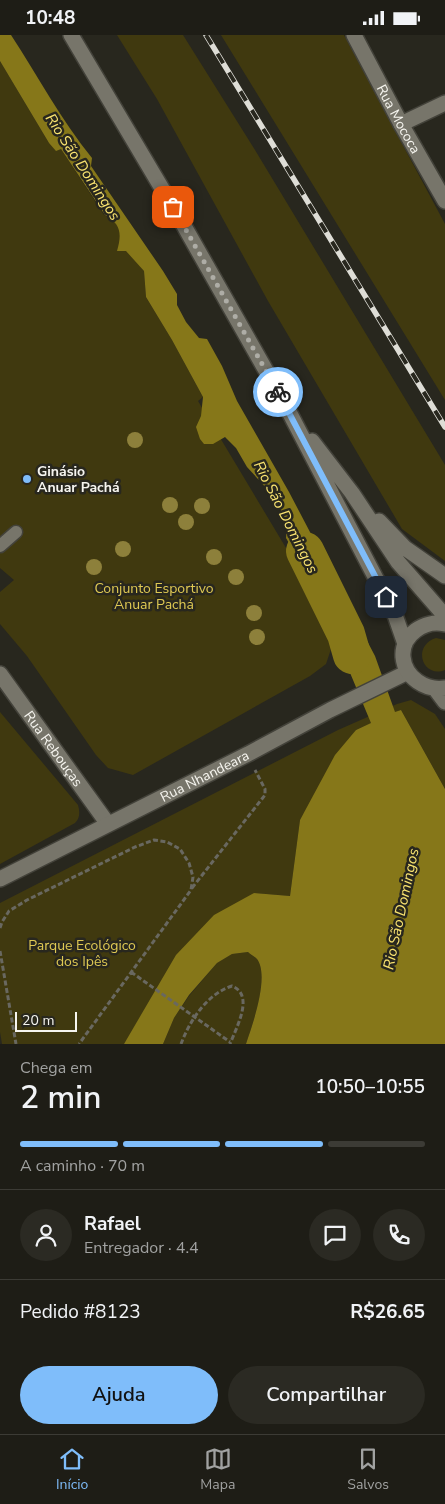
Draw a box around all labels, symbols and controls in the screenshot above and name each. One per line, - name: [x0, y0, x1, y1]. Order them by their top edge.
- text: 10:48: [25, 5, 75, 31]
- street label: Rua Mococa: [372, 81, 425, 157]
- water label: Rio São Domingos: [41, 110, 125, 224]
- pin: [152, 186, 194, 228]
- icon: bag: [159, 193, 187, 221]
- courier: [253, 367, 303, 417]
- icon: bike: [264, 378, 292, 406]
- water label: Rio São Domingos: [249, 457, 323, 577]
- place label: Ginásio Anuar Pachá: [37, 462, 120, 497]
- marker: Ginásio Anuar Pachá: [21, 473, 33, 485]
- pin: [365, 576, 407, 618]
- park label: Conjunto Esportivo Anuar Pachá: [94, 579, 214, 614]
- icon: home: [372, 583, 400, 611]
- street label: Rua Rebouças: [20, 707, 88, 791]
- street label: Rua Nhandeara: [157, 746, 252, 806]
- water label: Rio São Domingos: [378, 846, 424, 972]
- park label: Parque Ecológico dos Ipês: [28, 936, 136, 971]
- scale bar: [15, 1009, 78, 1032]
- text: 20 m: [22, 1011, 54, 1030]
- text: Chega em: [20, 1057, 93, 1079]
- text: 10:50–10:55: [315, 1074, 425, 1100]
- text: 2 min: [20, 1076, 102, 1119]
- text: A caminho · 70 m: [20, 1155, 145, 1177]
- button: person: [20, 1209, 72, 1261]
- button: chat: [309, 1209, 361, 1261]
- button: phone: [373, 1209, 425, 1261]
- text: Rafael: [84, 1211, 141, 1237]
- text: Entregador · 4.4: [84, 1237, 199, 1259]
- text: Pedido #8123: [20, 1299, 141, 1325]
- text: R$26.65: [350, 1299, 425, 1325]
- button: Ajuda: [20, 1366, 218, 1424]
- button: Compartilhar: [228, 1366, 425, 1424]
- tab: Início: [56, 1445, 88, 1494]
- tab: Mapa: [200, 1445, 235, 1494]
- tab: Salvos: [347, 1445, 389, 1494]

